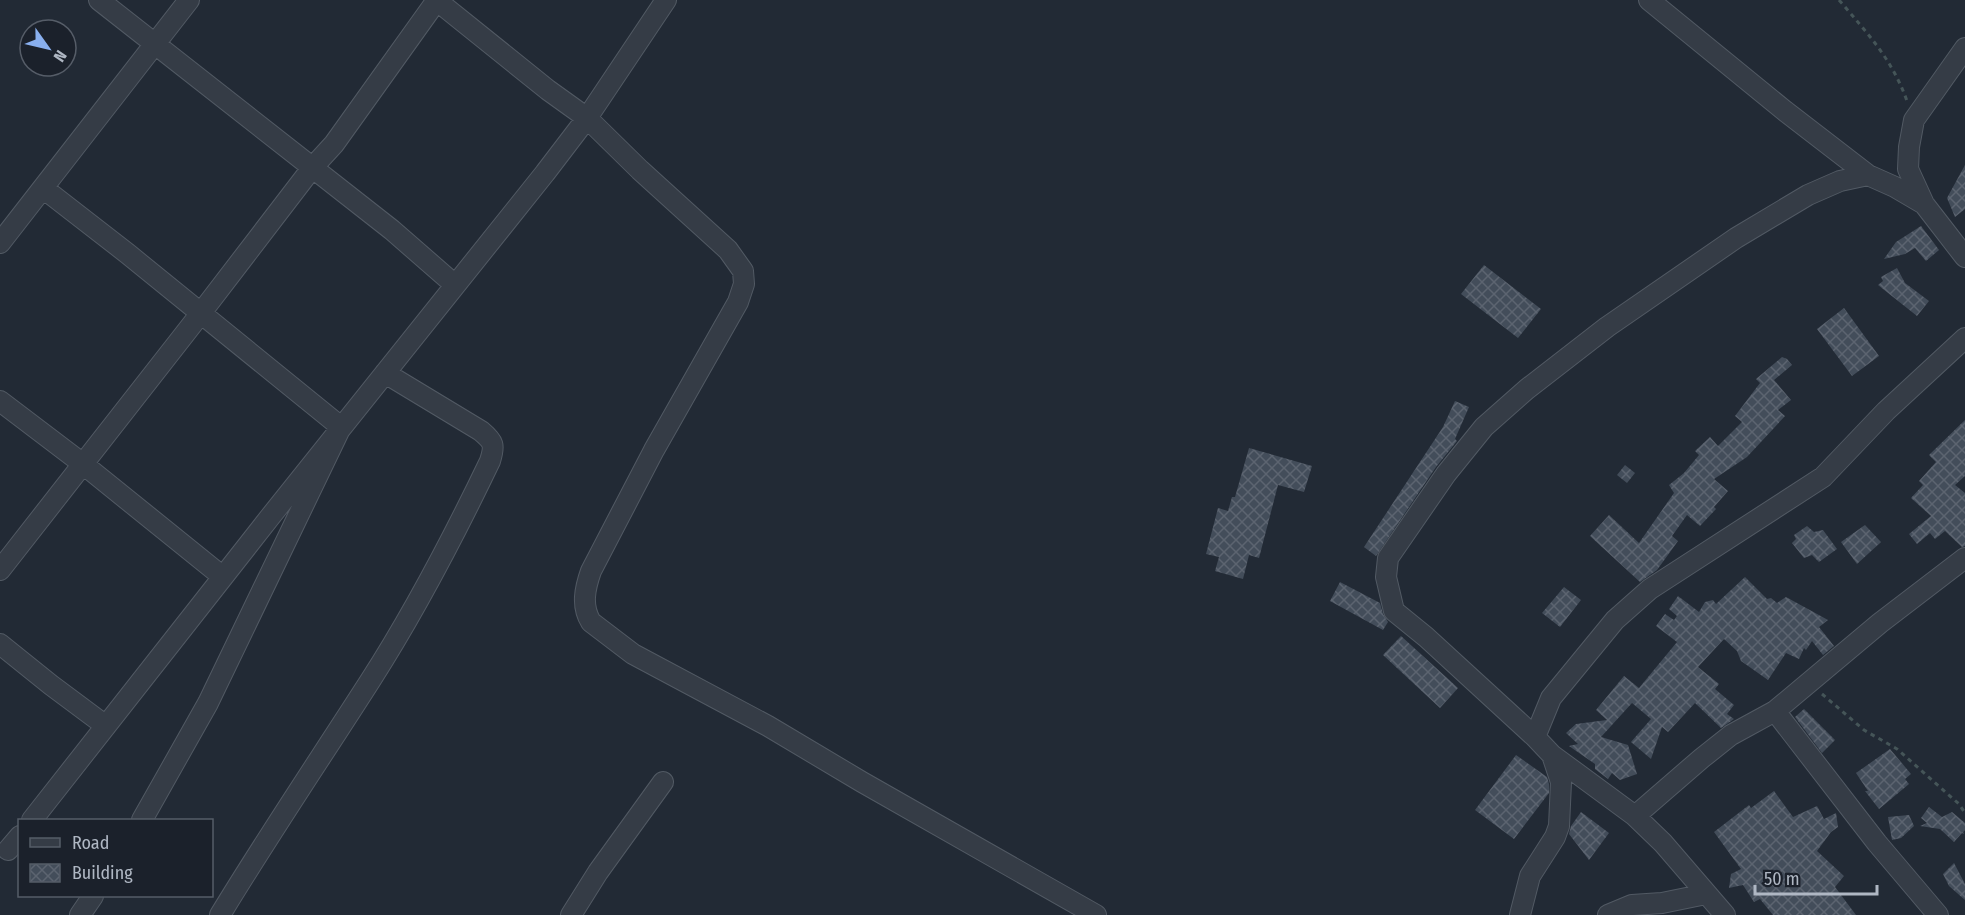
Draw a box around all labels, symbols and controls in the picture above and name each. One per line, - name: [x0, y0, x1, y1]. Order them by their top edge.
- north arrow: [18, 18, 78, 78]
- text: N: [49, 47, 71, 65]
- legend: [18, 819, 213, 897]
- text: Road: [72, 832, 109, 854]
- scale bar: [1755, 858, 1876, 896]
- text: Building: [72, 862, 133, 884]
- text: 50 m: [1764, 868, 1800, 890]

